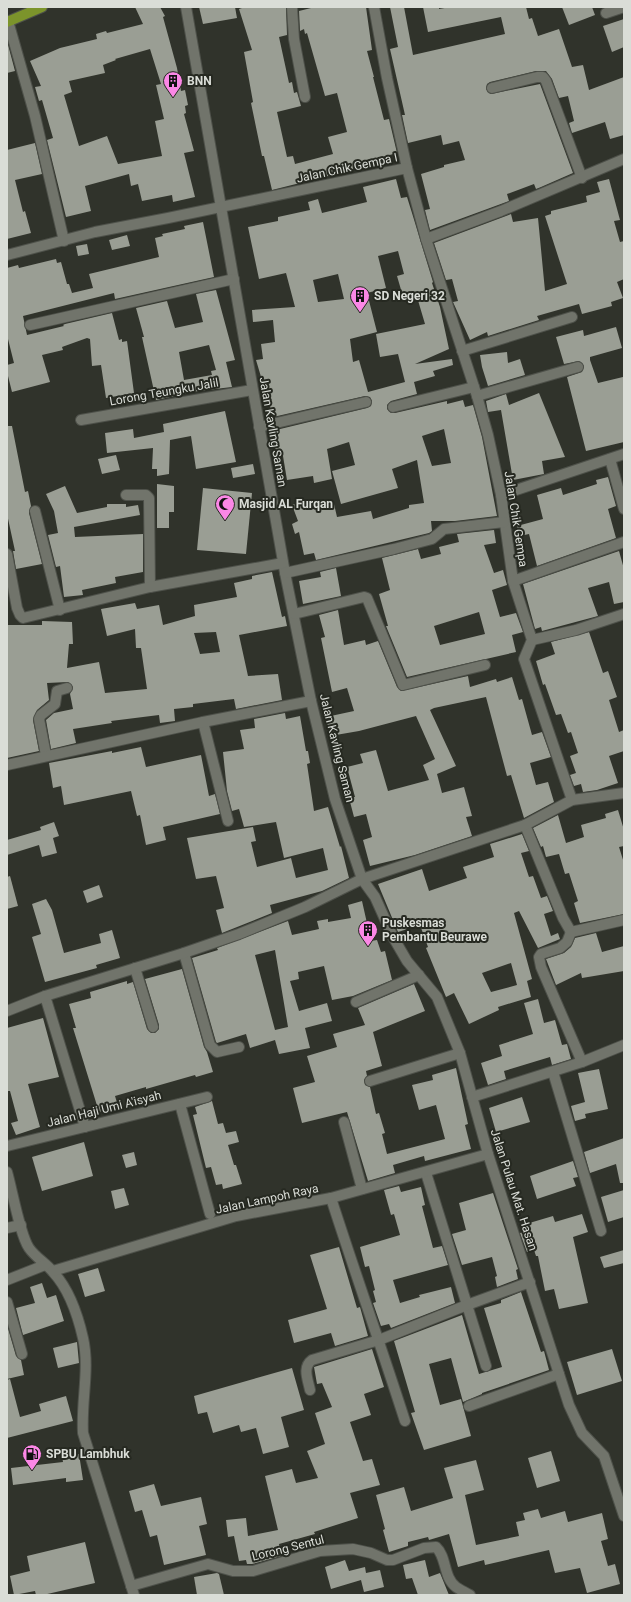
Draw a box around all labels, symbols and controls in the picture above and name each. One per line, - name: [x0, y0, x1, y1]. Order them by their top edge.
- building icon: BNN: [162, 70, 184, 98]
- place label: BNN: [187, 74, 212, 88]
- street label: Jalan Chik Gempa I: [295, 150, 399, 186]
- building icon: SD Negeri 32: [349, 285, 371, 313]
- place label: SD Negeri 32: [374, 289, 445, 303]
- street label: Lorong Teungku Jalil: [108, 375, 220, 409]
- street label: Jalan Kavling Saman: [256, 376, 290, 488]
- street label: Jalan Chik Gempa: [502, 470, 530, 568]
- mosque icon: Masjid AL Furqan: [214, 493, 236, 521]
- place label: Masjid AL Furqan: [239, 497, 333, 511]
- street label: Jalan Kavling Saman: [317, 692, 357, 804]
- place label: Puskesmas Pembantu Beurawe: [382, 916, 487, 944]
- building icon: Puskesmas Pembantu Beurawe: [357, 919, 379, 947]
- street label: Jalan Haji Umi A'isyah: [45, 1088, 163, 1130]
- street label: Jalan Pulau Mat. Hasan: [488, 1127, 540, 1253]
- street label: Jalan Lampoh Raya: [214, 1181, 320, 1217]
- fuel station icon: SPBU Lambhuk: [21, 1443, 43, 1471]
- place label: SPBU Lambhuk: [46, 1447, 130, 1461]
- street label: Lorong Sentul: [250, 1532, 326, 1564]

